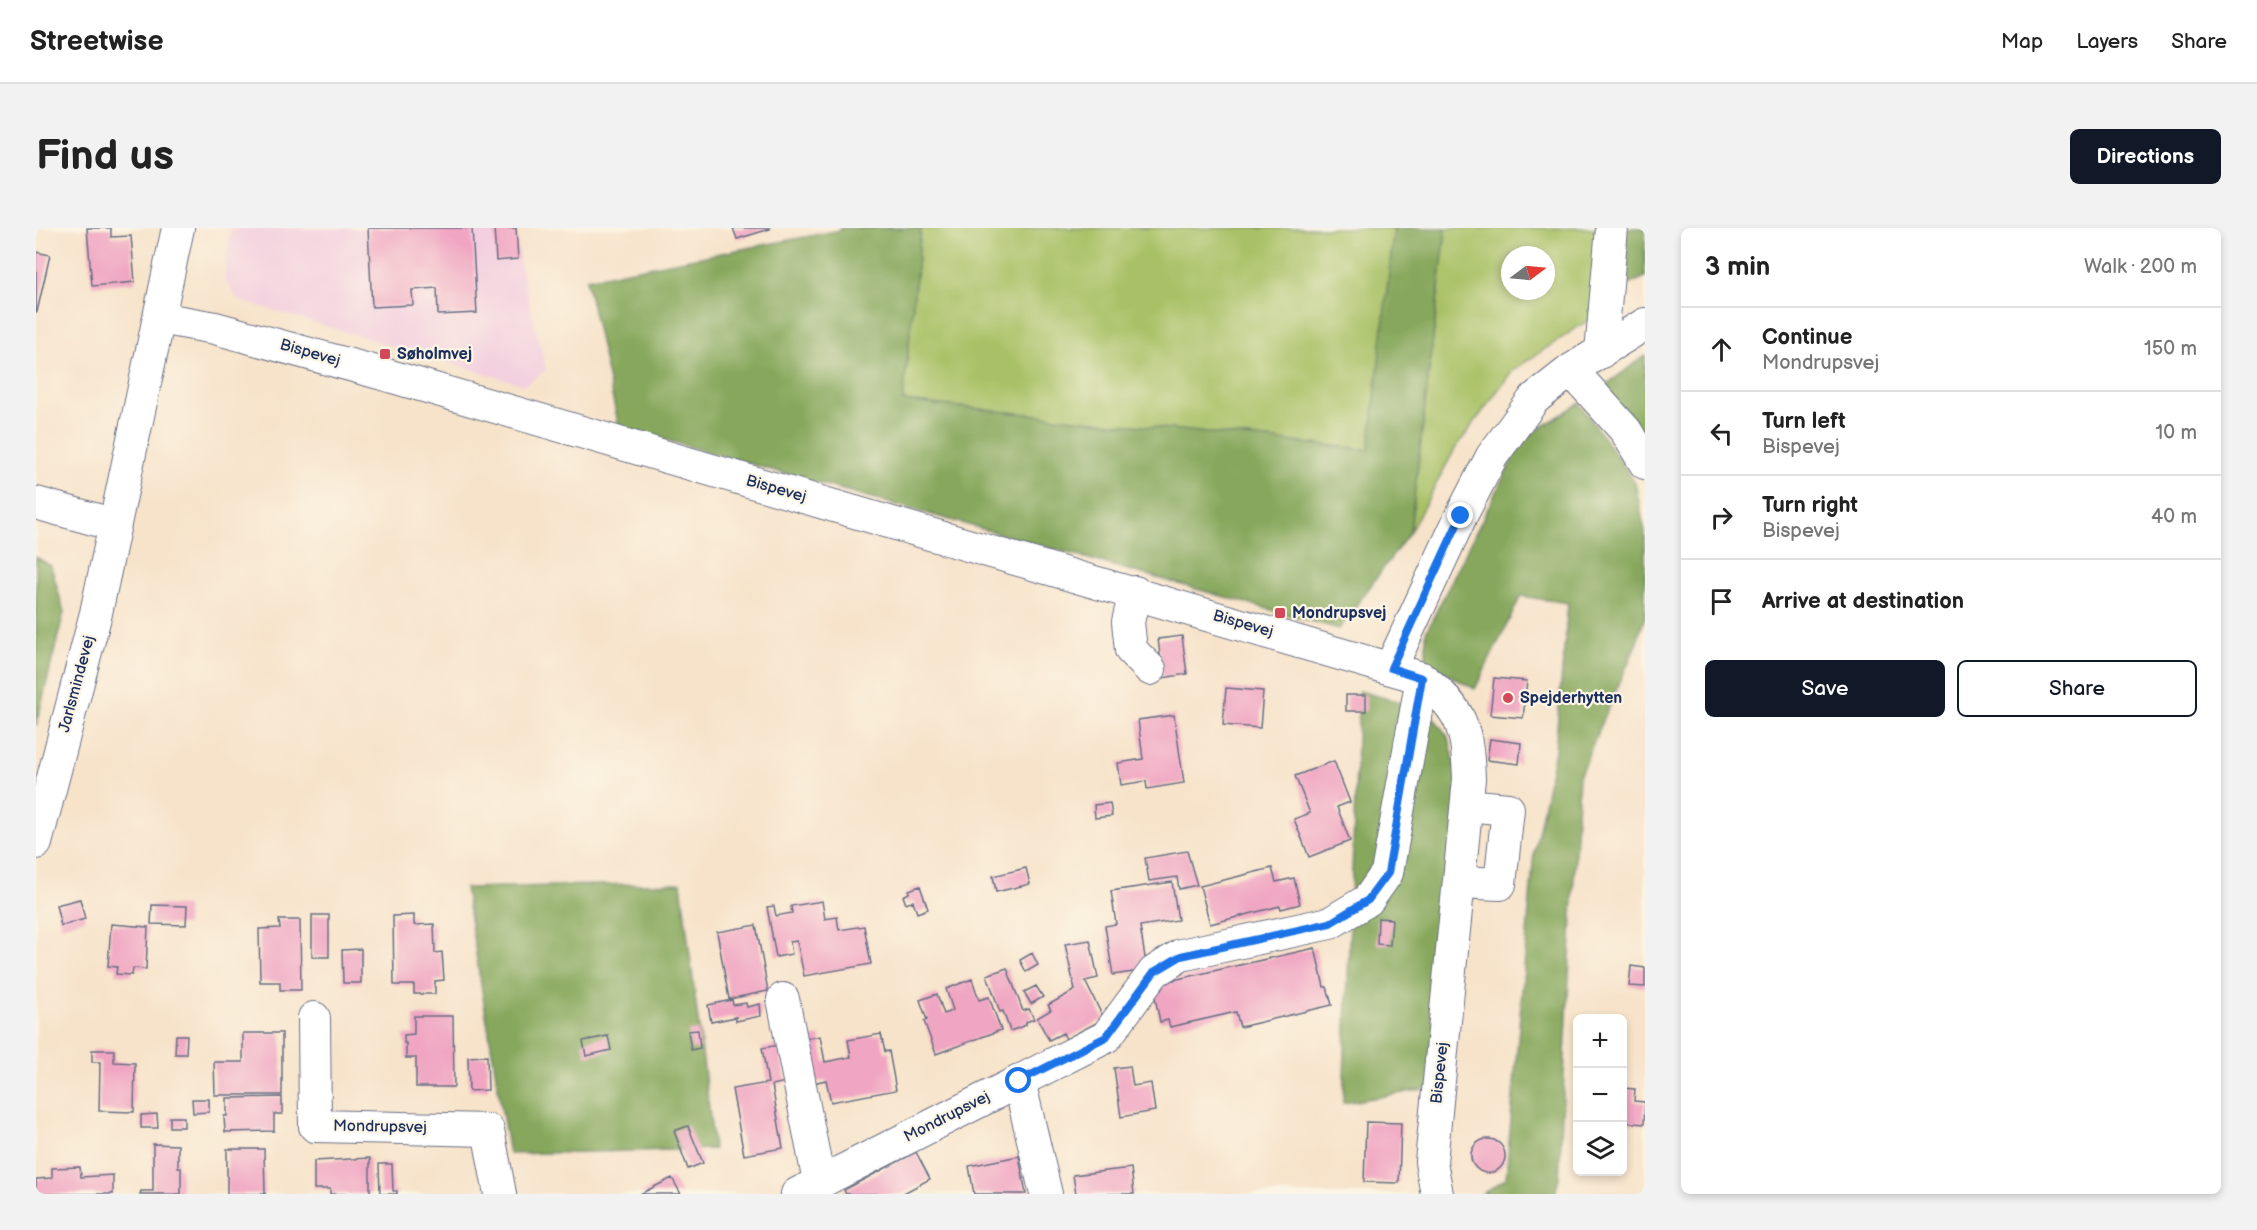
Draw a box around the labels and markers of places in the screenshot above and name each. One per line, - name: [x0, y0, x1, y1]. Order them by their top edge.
- place label: Søholmvej: [397, 345, 472, 364]
- marker: Søholmvej: [378, 347, 392, 361]
- place label: Mondrupsvej: [1292, 604, 1386, 623]
- marker: Mondrupsvej: [1273, 606, 1287, 620]
- place label: Spejderhytten: [1520, 689, 1622, 708]
- marker: Spejderhytten: [1501, 691, 1515, 705]

